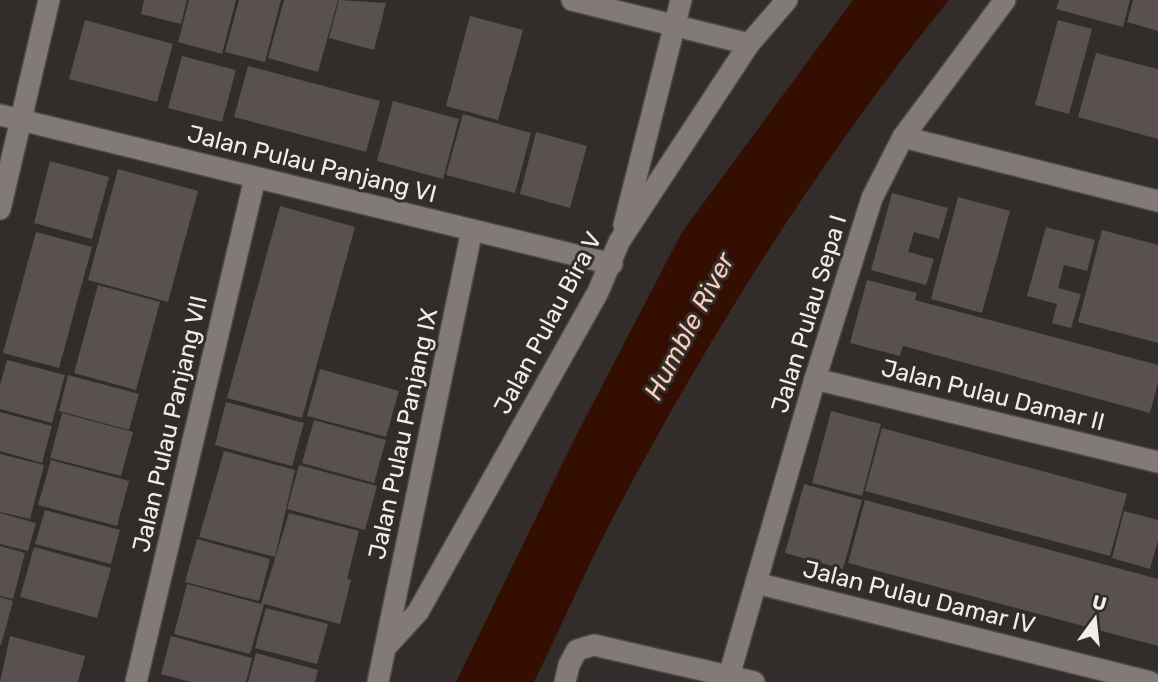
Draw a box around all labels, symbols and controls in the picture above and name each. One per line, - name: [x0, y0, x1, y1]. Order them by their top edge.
- street label: Jalan Pulau Panjang VI: [184, 119, 440, 209]
- street label: Jalan Pulau Sepa I: [766, 212, 852, 416]
- street label: Jalan Pulau Bira V: [488, 227, 608, 419]
- water label: Humble River: [638, 247, 742, 405]
- street label: Jalan Pulau Panjang VII: [127, 293, 213, 555]
- street label: Jalan Pulau Panjang IX: [363, 306, 443, 562]
- street label: Jalan Pulau Damar II: [878, 354, 1108, 436]
- street label: Jalan Pulau Damar IV: [800, 555, 1038, 639]
- north arrow: [1060, 584, 1130, 654]
- text: U: [1090, 590, 1109, 616]

